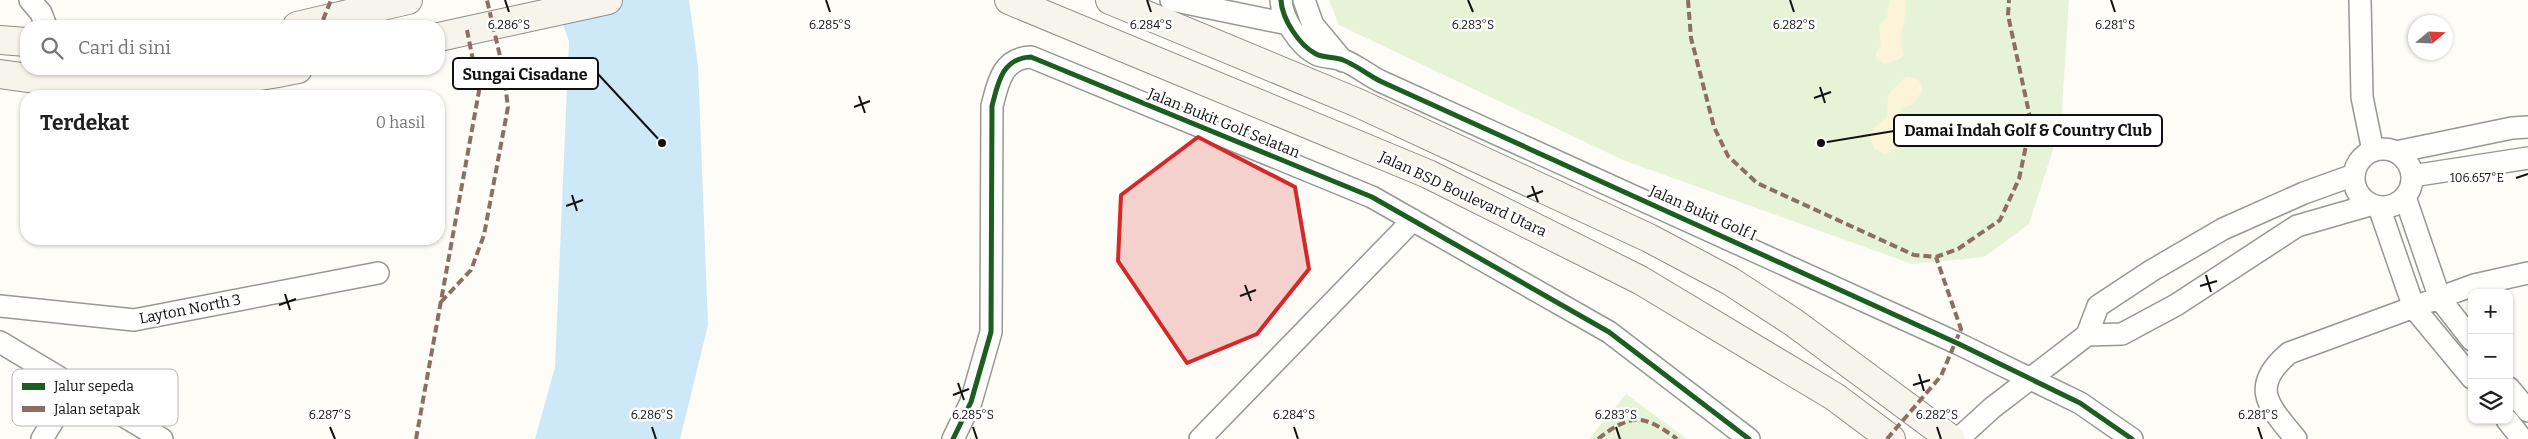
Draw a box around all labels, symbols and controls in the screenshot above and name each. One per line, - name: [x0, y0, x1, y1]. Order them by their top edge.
- north arrow: [2408, 15, 2453, 60]
- text: 6.286°S: [488, 18, 530, 32]
- text: 6.285°S: [809, 18, 851, 32]
- text: 6.284°S: [1130, 18, 1172, 32]
- text: 6.283°S: [1452, 18, 1494, 32]
- text: 6.282°S: [1773, 18, 1815, 32]
- text: 6.281°S: [2095, 18, 2135, 32]
- search box: [20, 20, 445, 75]
- icon: search: [38, 34, 66, 62]
- text: Cari di sini: [78, 36, 171, 59]
- callout: Sungai Cisadane: [453, 58, 598, 89]
- text: Sungai Cisadane: [462, 65, 588, 84]
- street label: Jalan Bukit Golf Selatan: [1145, 84, 1303, 162]
- text: Terdekat: [40, 110, 129, 136]
- text: 0 hasil: [376, 113, 425, 132]
- callout: Damai Indah Golf & Country Club: [1894, 115, 2162, 146]
- text: Damai Indah Golf & Country Club: [1904, 121, 2152, 140]
- street label: Jalan BSD Boulevard Utara: [1376, 147, 1550, 241]
- text: 106.657°E: [2450, 171, 2504, 185]
- street label: Jalan Bukit Golf I: [1646, 181, 1759, 245]
- map controls: [2468, 289, 2513, 424]
- button: +: [2468, 289, 2513, 334]
- street label: Layton North 3: [138, 290, 242, 328]
- button: −: [2468, 334, 2513, 379]
- legend: [12, 369, 178, 426]
- text: Jalur sepeda: [53, 378, 134, 395]
- button: layers: [2468, 379, 2513, 424]
- text: Jalan setapak: [53, 401, 140, 418]
- text: 6.287°S: [309, 408, 351, 422]
- text: 6.286°S: [631, 408, 673, 422]
- text: 6.285°S: [952, 408, 994, 422]
- text: 6.284°S: [1273, 408, 1315, 422]
- text: 6.283°S: [1595, 408, 1637, 422]
- text: 6.282°S: [1916, 408, 1958, 422]
- text: 6.281°S: [2238, 408, 2278, 422]

